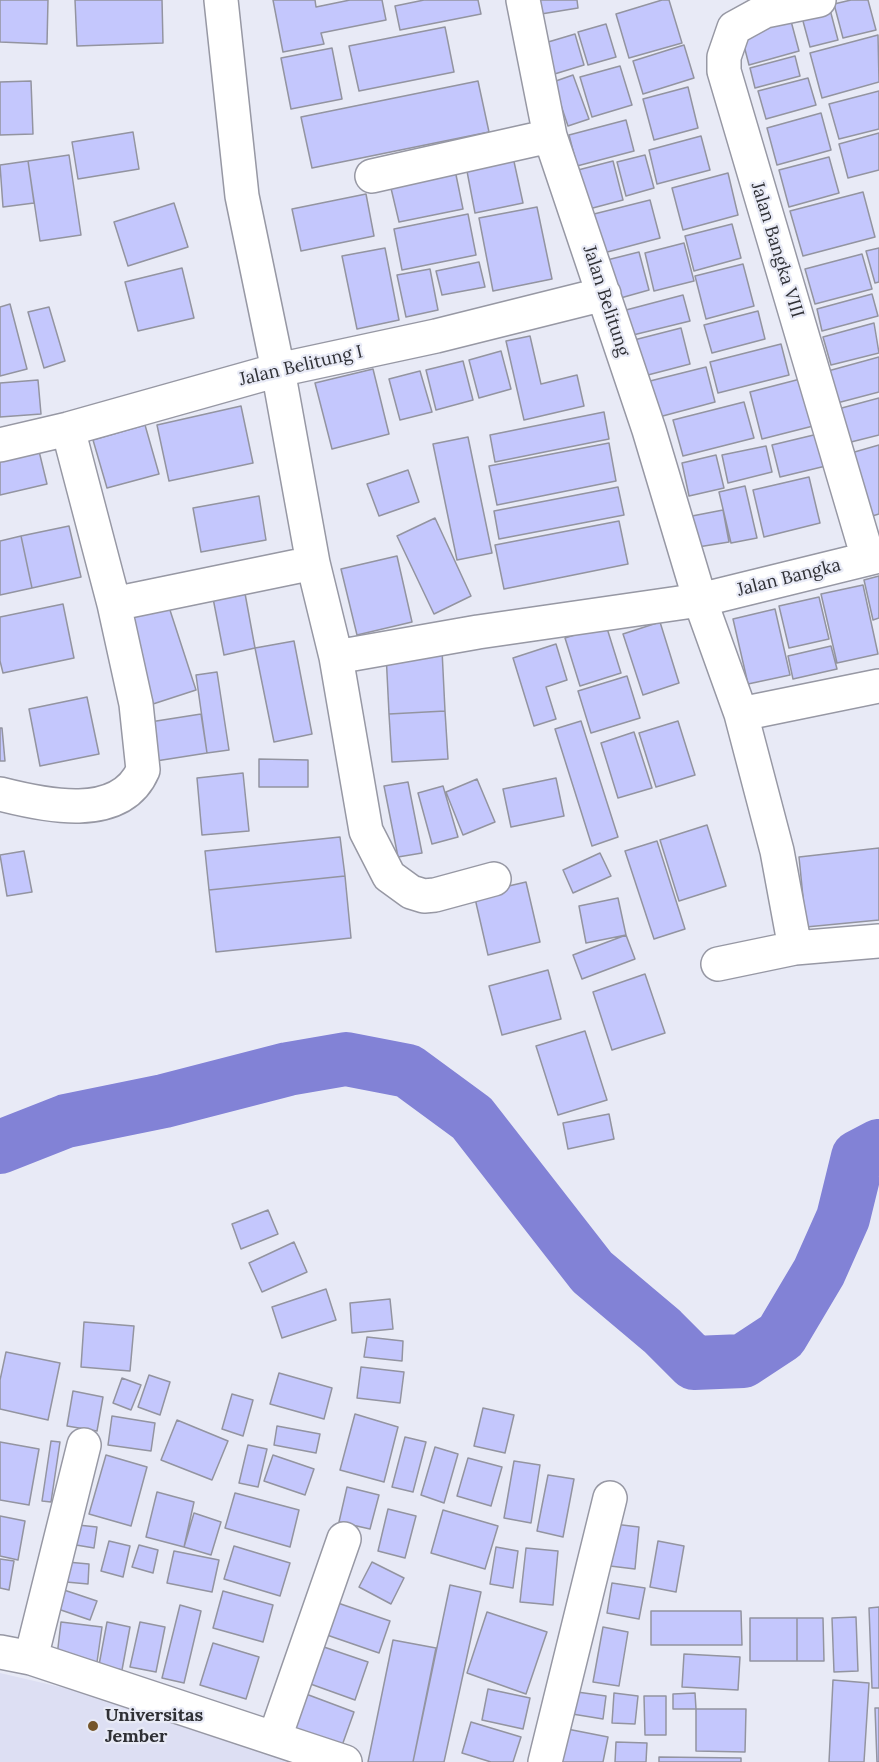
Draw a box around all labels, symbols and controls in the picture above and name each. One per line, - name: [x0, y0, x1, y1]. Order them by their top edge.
- street label: Jalan Bangka VIII: [746, 179, 808, 321]
- street label: Jalan Belitung: [578, 243, 634, 359]
- street label: Jalan Belitung I: [237, 341, 365, 391]
- street label: Jalan Bangka: [735, 555, 843, 601]
- place label: Universitas Jember: [105, 1705, 203, 1748]
- marker: Universitas Jember: [86, 1719, 100, 1733]

